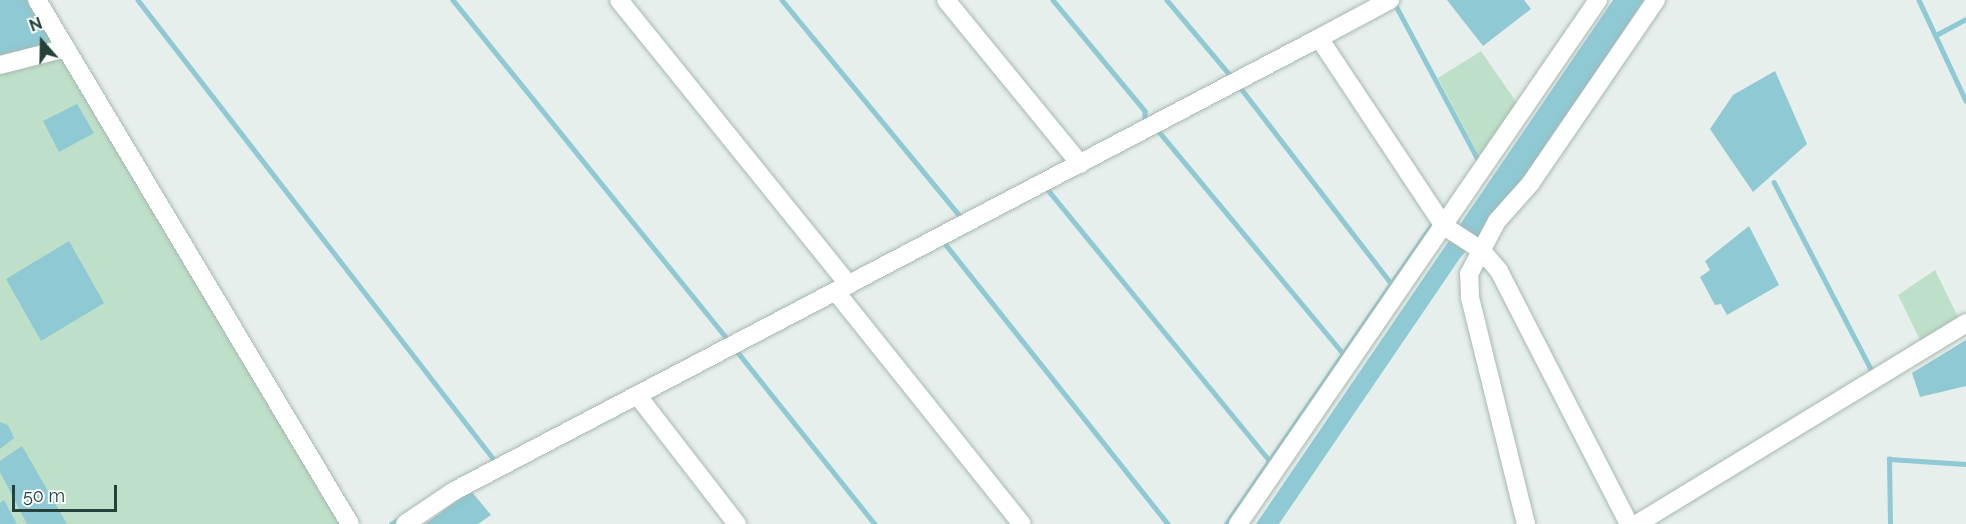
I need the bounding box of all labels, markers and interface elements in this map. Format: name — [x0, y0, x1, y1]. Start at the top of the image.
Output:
north arrow — [12, 12, 72, 72]
text: N — [27, 14, 45, 36]
scale bar — [15, 473, 120, 511]
text: 50 m — [23, 485, 65, 506]

